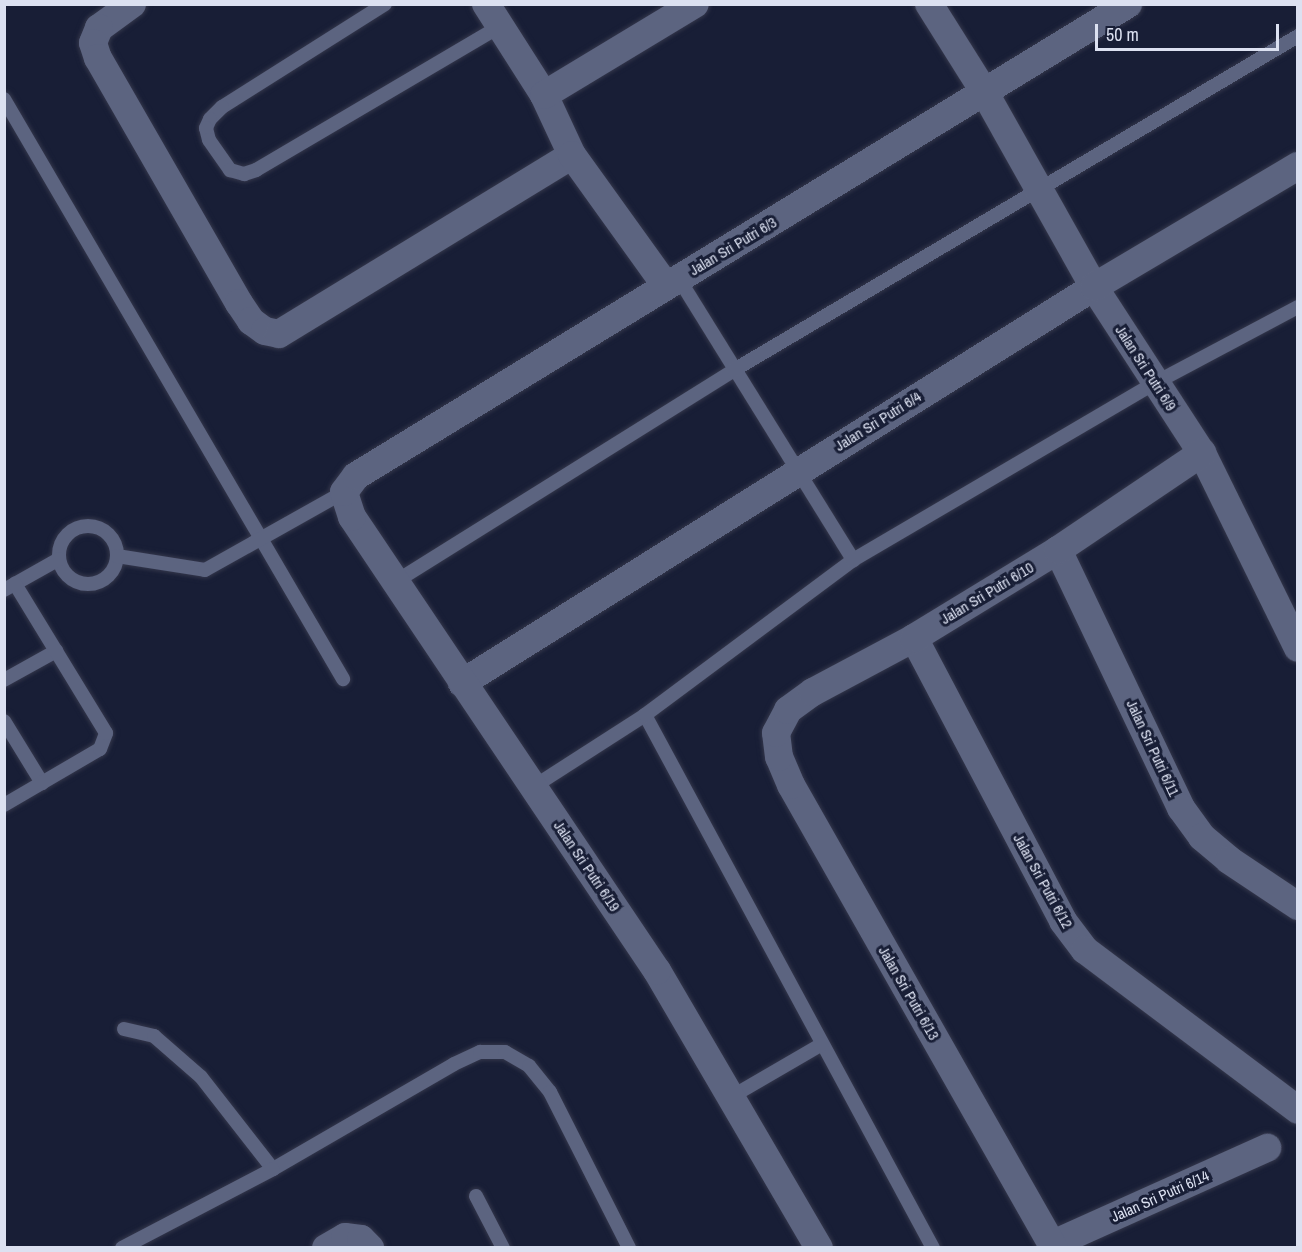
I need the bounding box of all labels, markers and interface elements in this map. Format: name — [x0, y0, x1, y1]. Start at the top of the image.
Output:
scale bar — [1098, 12, 1282, 50]
text: 50 m — [1106, 22, 1139, 47]
street label: Jalan Sri Putri 6/3 — [686, 213, 780, 279]
street label: Jalan Sri Putri 6/9 — [1112, 322, 1180, 414]
street label: Jalan Sri Putri 6/4 — [831, 387, 925, 455]
street label: Jalan Sri Putri 6/10 — [937, 558, 1037, 628]
street label: Jalan Sri Putri 6/11 — [1123, 697, 1183, 799]
street label: Jalan Sri Putri 6/19 — [550, 817, 624, 915]
street label: Jalan Sri Putri 6/12 — [1010, 831, 1076, 931]
street label: Jalan Sri Putri 6/13 — [875, 943, 943, 1043]
street label: Jalan Sri Putri 6/14 — [1108, 1166, 1212, 1226]

